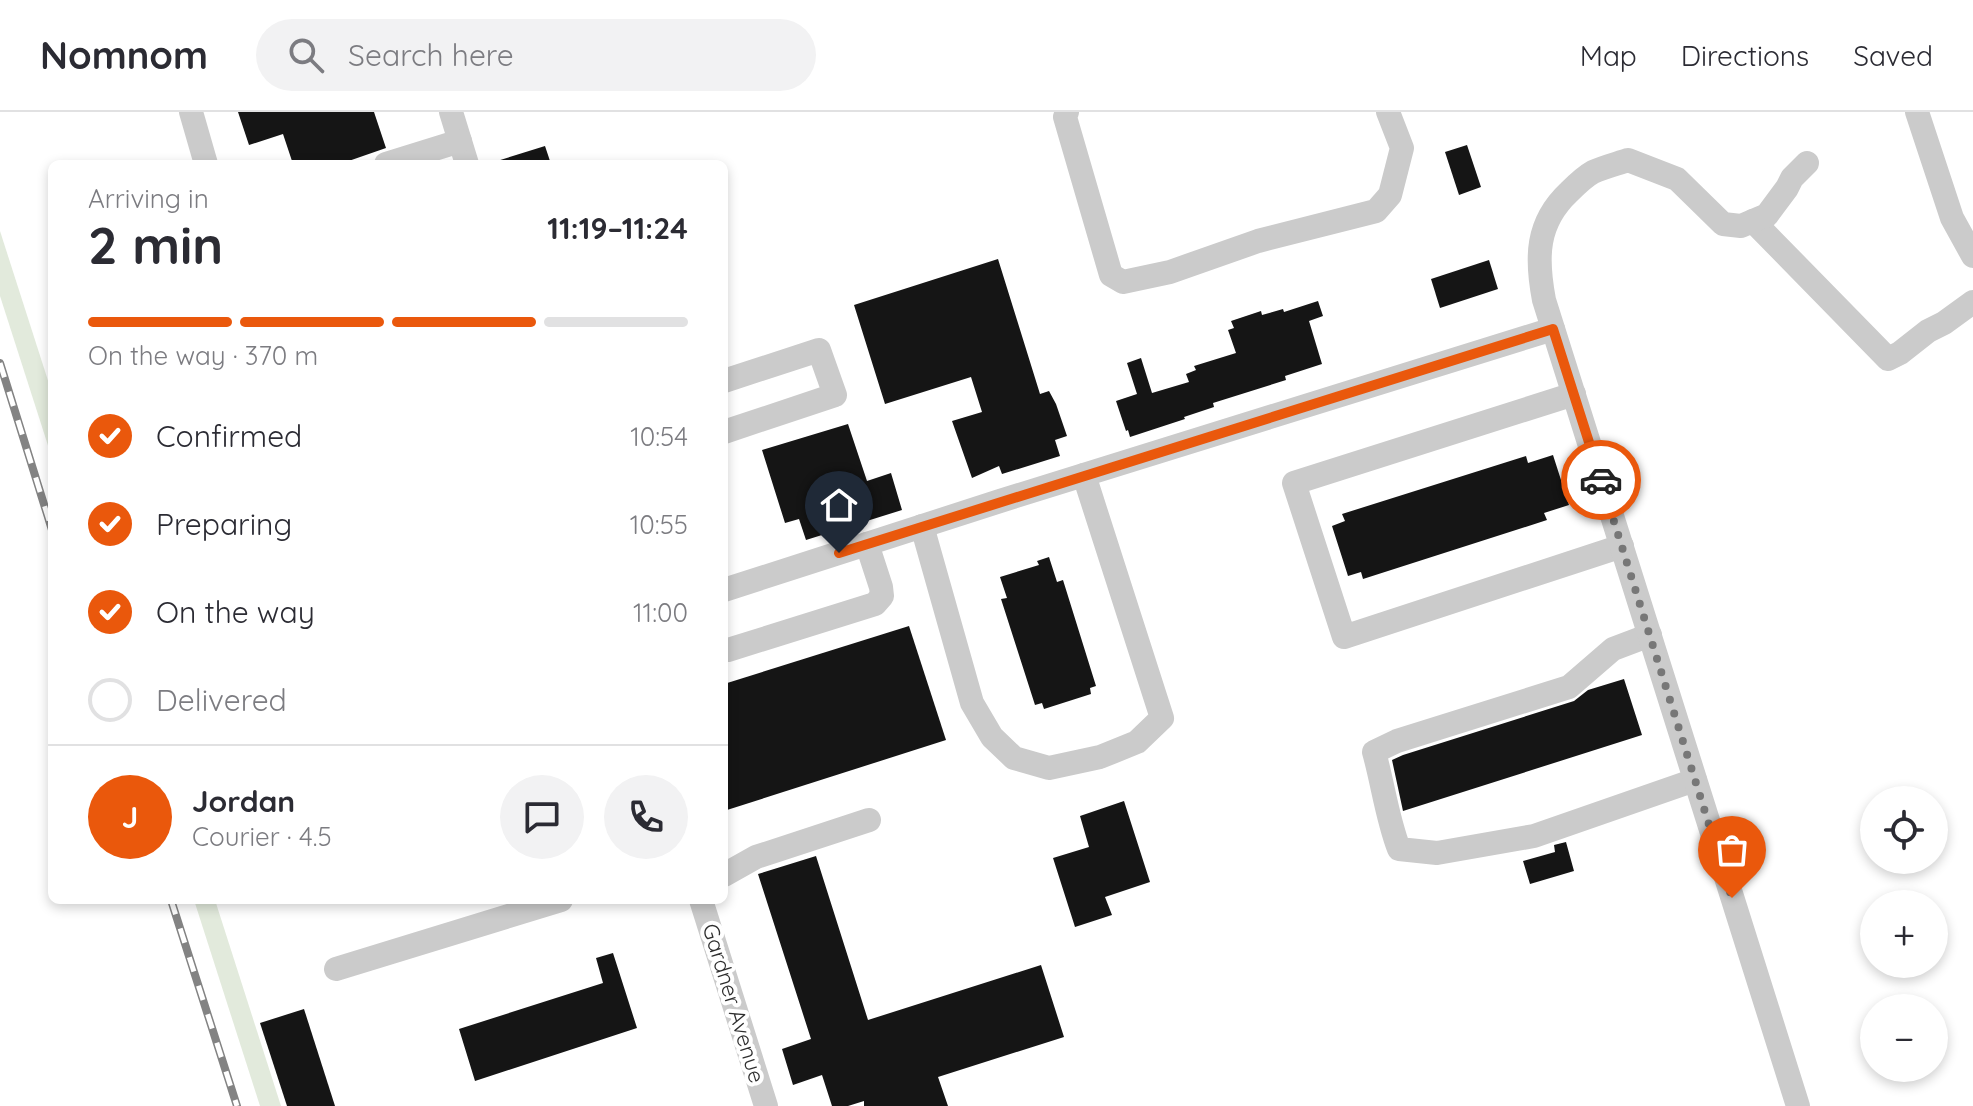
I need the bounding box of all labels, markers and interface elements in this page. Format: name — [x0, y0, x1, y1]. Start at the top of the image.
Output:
search box — [256, 19, 816, 91]
text: Nomnom — [40, 31, 208, 79]
icon: search — [284, 33, 328, 77]
text: Search here — [348, 36, 514, 74]
text: Map — [1580, 38, 1637, 73]
text: Directions — [1681, 38, 1809, 73]
text: Saved — [1853, 38, 1933, 73]
text: Arriving in — [88, 182, 209, 215]
text: 11:19–11:24 — [547, 209, 688, 247]
text: 2 min — [88, 212, 223, 277]
text: On the way · 370 m — [88, 339, 318, 372]
icon: check — [88, 414, 132, 458]
text: Confirmed — [156, 417, 302, 455]
text: 10:54 — [630, 420, 688, 453]
courier — [1561, 440, 1641, 520]
icon: car — [1579, 458, 1623, 502]
pin — [805, 471, 873, 553]
icon: home — [817, 483, 861, 527]
icon: check — [88, 502, 132, 546]
text: Preparing — [156, 505, 292, 543]
text: 10:55 — [630, 508, 688, 541]
icon: check — [88, 590, 132, 634]
text: On the way — [156, 593, 315, 631]
text: 11:00 — [633, 596, 688, 629]
text: Delivered — [156, 681, 287, 719]
button: chat — [500, 775, 584, 859]
button: phone — [604, 775, 688, 859]
text: Jordan — [192, 782, 295, 820]
map controls — [1860, 786, 1948, 1082]
button: locate — [1860, 786, 1948, 874]
text: J — [122, 798, 138, 836]
pin — [1698, 816, 1766, 898]
text: Courier · 4.5 — [192, 820, 332, 853]
icon: bag — [1710, 828, 1754, 872]
button: + — [1860, 890, 1948, 978]
street label: Gardner Avenue — [696, 920, 772, 1086]
button: − — [1860, 994, 1948, 1082]

